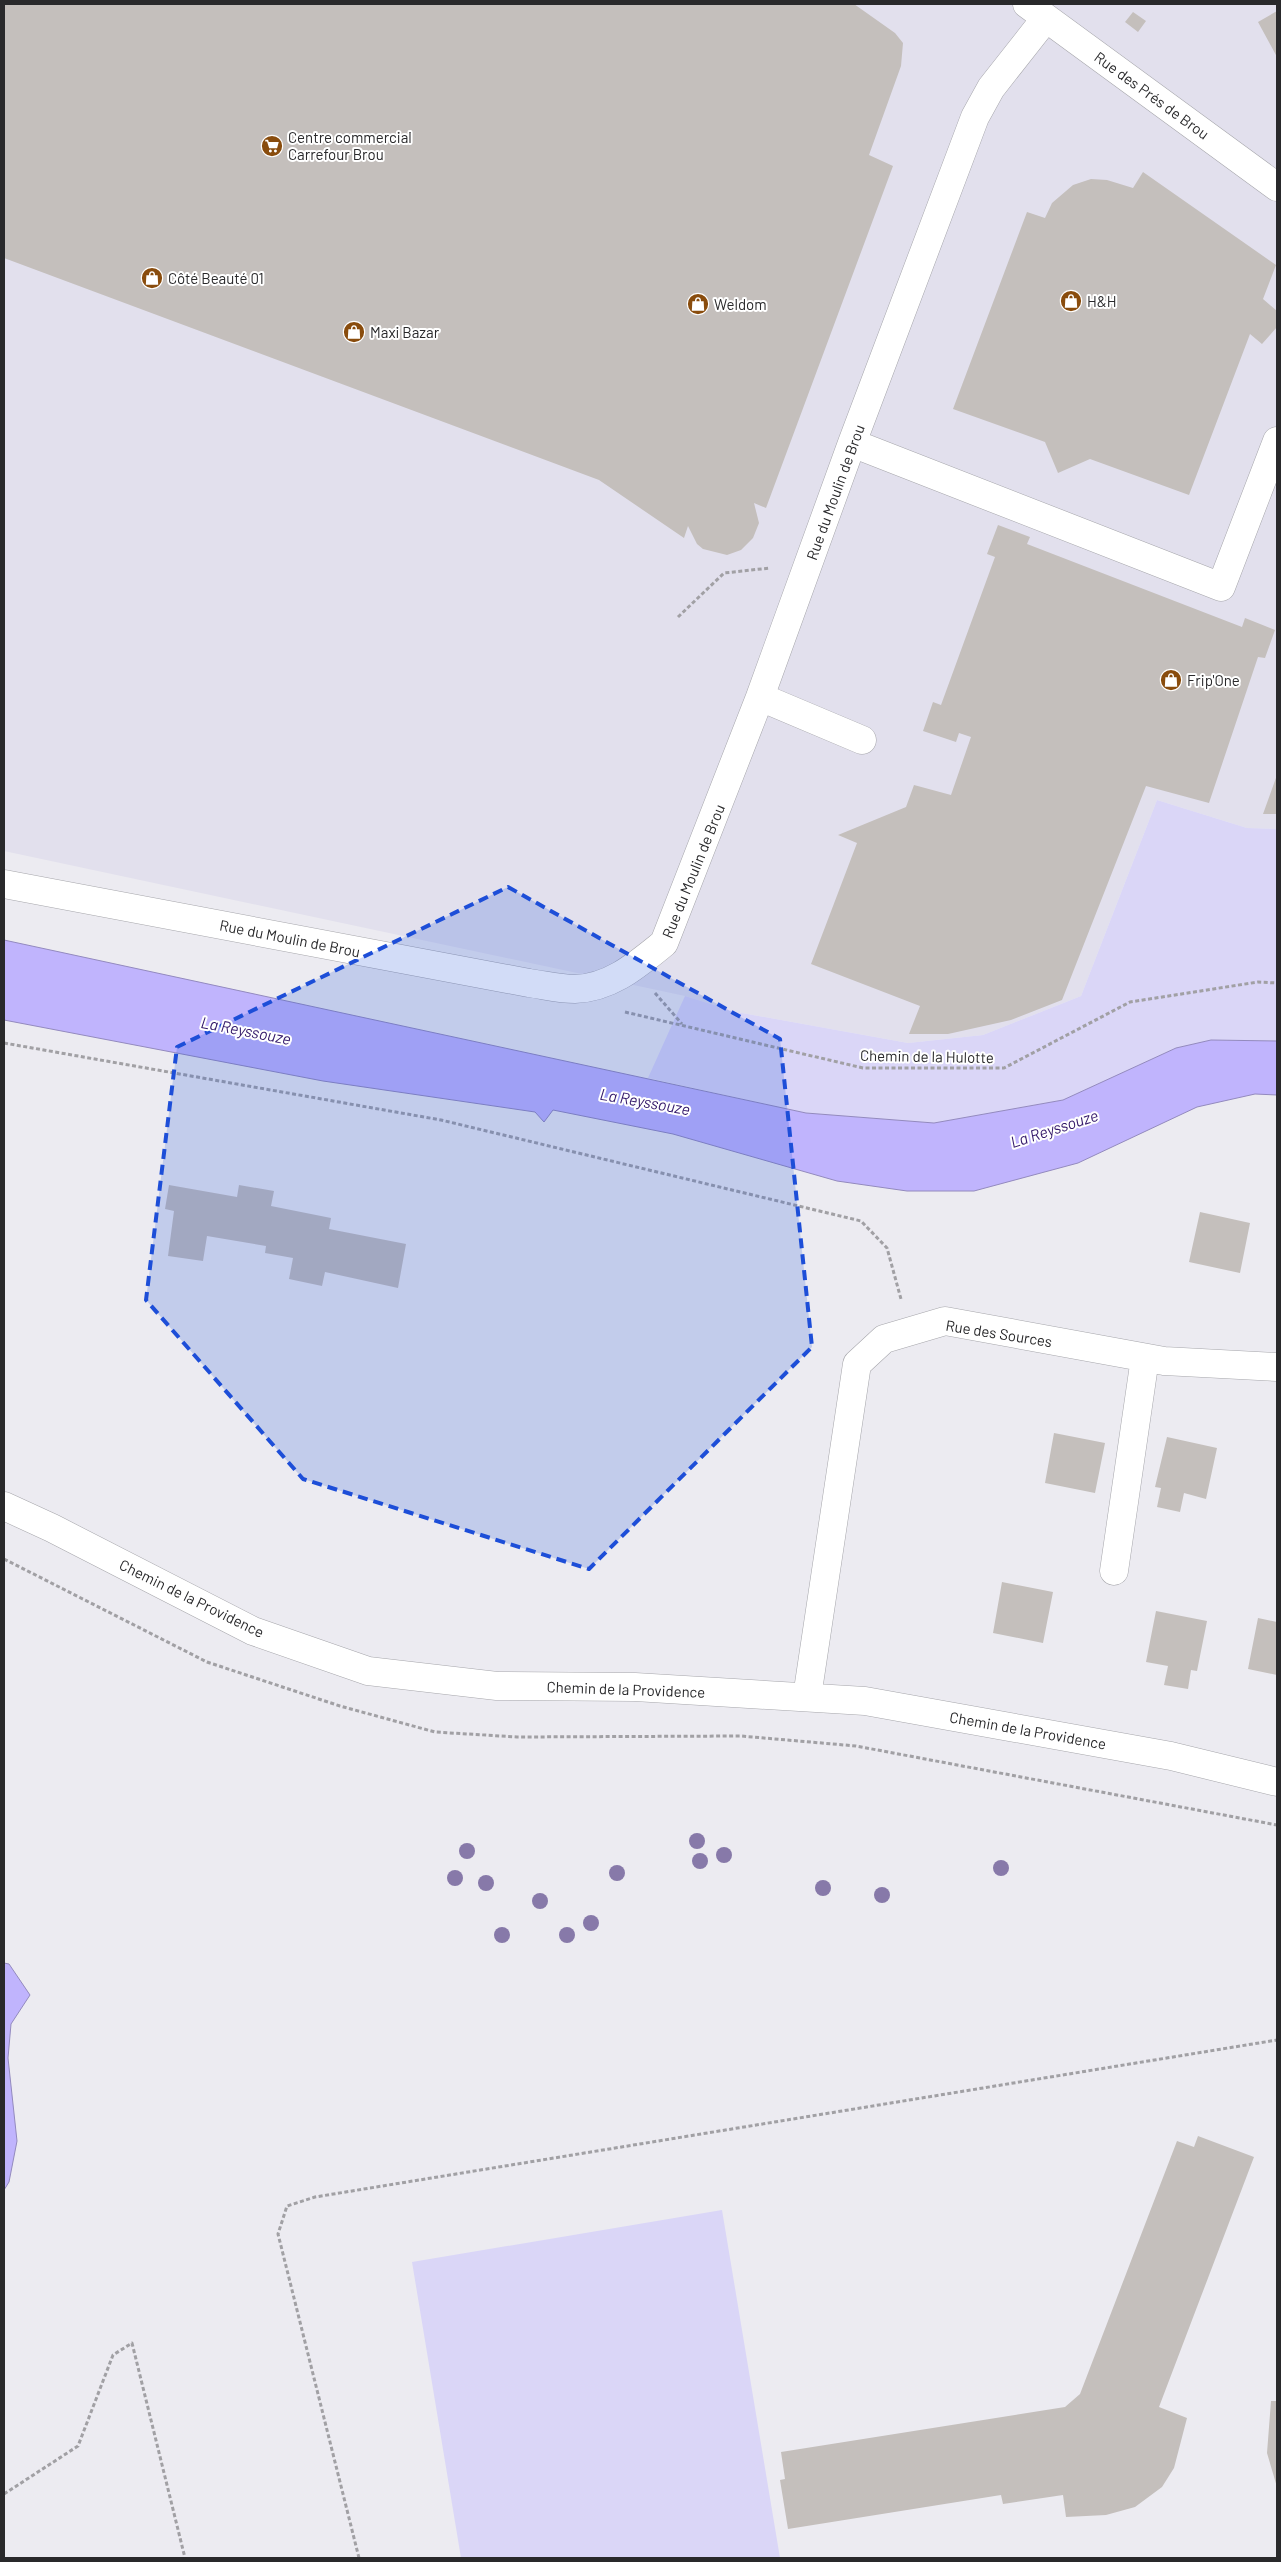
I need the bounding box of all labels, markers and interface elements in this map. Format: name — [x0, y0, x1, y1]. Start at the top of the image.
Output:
street label: Rue des Prés de Brou — [1091, 47, 1213, 143]
place label: Centre commercial Carrefour Brou — [288, 128, 412, 163]
supermarket icon: Centre commercial Carrefour Brou — [260, 134, 284, 158]
shop icon: Côté Beauté 01 — [140, 266, 164, 290]
place label: Côté Beauté 01 — [168, 269, 264, 287]
shop icon: H&H — [1059, 289, 1083, 313]
shop icon: Weldom — [686, 292, 710, 316]
place label: H&H — [1087, 292, 1117, 310]
place label: Weldom — [714, 295, 767, 313]
shop icon: Maxi Bazar — [342, 320, 366, 344]
place label: Maxi Bazar — [370, 323, 440, 341]
street label: Rue du Moulin de Brou — [802, 422, 868, 562]
shop icon: Frip'One — [1159, 668, 1183, 692]
place label: Frip'One — [1187, 671, 1240, 689]
street label: Rue du Moulin de Brou — [658, 801, 728, 941]
street label: Rue du Moulin de Brou — [218, 916, 362, 960]
water label: La Reyssouze — [199, 1012, 293, 1048]
street label: Chemin de la Hulotte — [860, 1046, 994, 1066]
water label: La Reyssouze — [598, 1084, 692, 1118]
water label: La Reyssouze — [1008, 1105, 1100, 1151]
street label: Rue des Sources — [944, 1316, 1054, 1350]
street label: Chemin de la Providence — [117, 1555, 267, 1641]
street label: Chemin de la Providence — [546, 1677, 706, 1701]
street label: Chemin de la Providence — [948, 1707, 1108, 1753]

